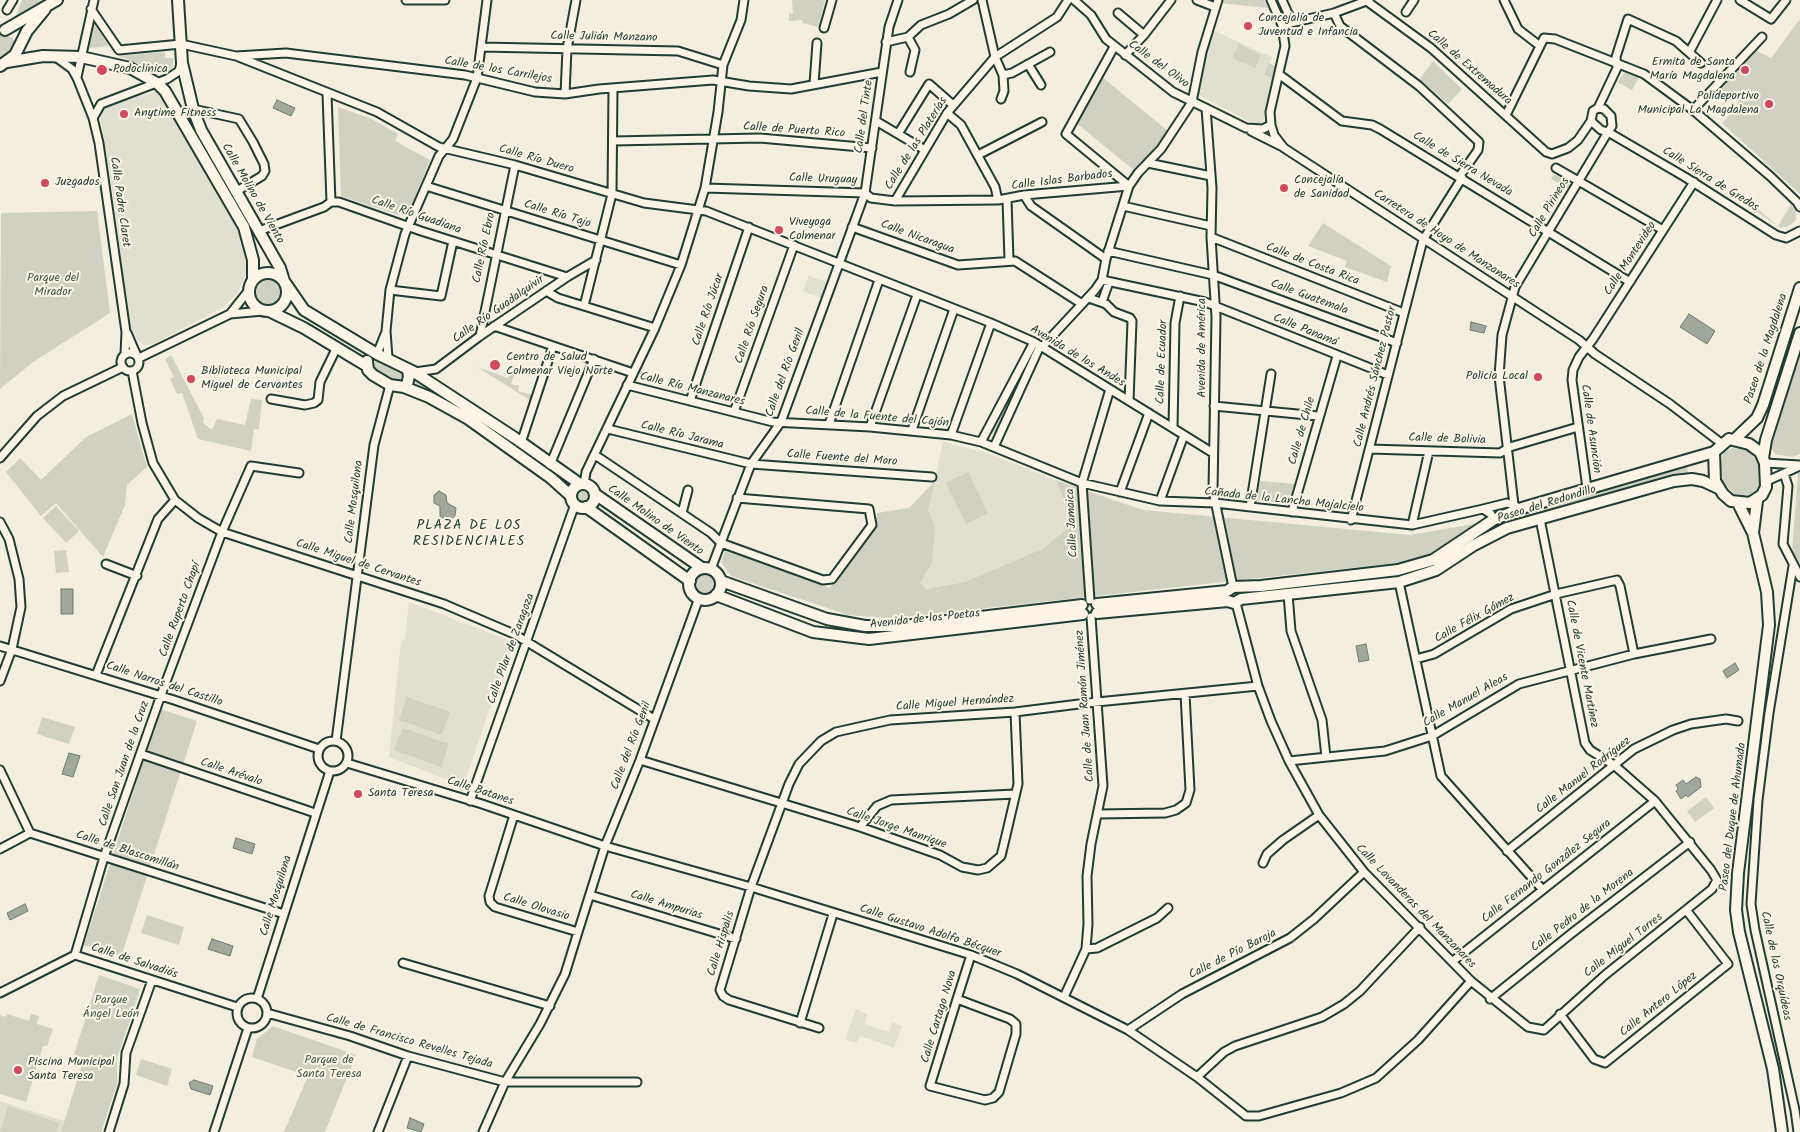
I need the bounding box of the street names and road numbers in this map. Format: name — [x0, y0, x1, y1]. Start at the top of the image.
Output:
street label: Calle de Extremadura — [1424, 27, 1514, 109]
street label: Calle Julián Manzano — [550, 30, 658, 46]
street label: Calle del Olivo — [1125, 38, 1191, 92]
street label: Calle de los Carrilejos — [443, 54, 553, 88]
street label: Calle del Tinte — [853, 79, 877, 155]
street label: Calle de las Platerías — [883, 95, 951, 193]
street label: Calle de Puerto Rico — [742, 120, 846, 142]
street label: Calle de Sierra Nevada — [1409, 129, 1515, 201]
street label: Calle Molino de Viento — [217, 141, 287, 247]
street label: Calle Río Duero — [497, 142, 575, 178]
street label: Calle Sierra de Gredos — [1659, 144, 1761, 216]
street label: Calle Padre Claret — [106, 156, 132, 248]
street label: Calle Islas Barbados — [1011, 168, 1113, 194]
street label: Calle Uruguay — [788, 172, 858, 188]
street label: Calle Pirineos — [1526, 175, 1574, 241]
street label: Carretera de Hoyo de Manzanares — [1370, 187, 1522, 293]
street label: Calle Río Guadiana — [369, 194, 463, 238]
street label: Calle Río Tajo — [522, 198, 592, 232]
street label: Calle Río Ebro — [470, 211, 500, 285]
street label: Calle Nicaragua — [878, 218, 956, 258]
street label: Calle Montevideo — [1602, 219, 1660, 299]
street label: Calle de Costa Rica — [1263, 241, 1361, 289]
street label: Calle Río Júcar — [690, 272, 728, 348]
street label: Calle Río Guadalquivir — [450, 273, 548, 347]
street label: Calle Guatemala — [1268, 277, 1350, 319]
street label: Calle Río Segura — [733, 284, 773, 366]
street label: Paseo de la Magdalena — [1742, 292, 1792, 406]
street label: Avenida de América — [1196, 298, 1210, 398]
street label: Calle Andrés Sánchez Pastor — [1352, 305, 1400, 449]
street label: Calle Panamá — [1271, 312, 1339, 350]
street label: Calle de Ecuador — [1154, 320, 1172, 404]
street label: Avenida de los Andes — [1027, 323, 1127, 391]
street label: Calle del Río Genil — [763, 327, 809, 419]
street label: Calle Río Manzanares — [638, 370, 746, 410]
street label: Calle de Asunción — [1577, 384, 1603, 474]
street label: Calle de Chile — [1286, 395, 1320, 467]
street label: Calle de la Fuente del Cajón — [805, 405, 949, 431]
street label: Calle Río Jarama — [639, 419, 725, 453]
street label: Calle de Bolivia — [1408, 431, 1486, 449]
street label: Calle Fuente del Moro — [786, 448, 898, 470]
street label: Calle Mosquilona — [343, 460, 367, 544]
street label: Calle Molino de Viento — [604, 483, 706, 559]
street label: Paseo del Redondillo — [1496, 483, 1598, 527]
street label: Cañada de la Lancha Majalcielo — [1204, 485, 1364, 517]
street label: Calle Jamaica — [1064, 488, 1082, 558]
street label: Calle Miguel de Cervantes — [294, 537, 422, 591]
street label: Calle Ruperto Chapí — [157, 561, 205, 659]
street label: Calle Félix Gómez — [1433, 591, 1517, 647]
street label: Calle Pilar de Zaragoza — [485, 592, 539, 706]
street label: Calle de Vicente Martínez — [1562, 599, 1600, 729]
street label: Avenida de los Poetas — [869, 607, 981, 633]
street label: Calle de Juan Ramón Jiménez — [1073, 629, 1099, 783]
street label: Calle Narros del Castillo — [104, 659, 224, 711]
street label: Calle Manuel Aleas — [1421, 671, 1511, 731]
street label: Calle Miguel Hernández — [895, 693, 1015, 715]
street label: Calle San Juan de la Cruz — [97, 699, 153, 829]
street label: Calle del Río Genil — [609, 700, 655, 792]
street label: Calle Manuel Rodríguez — [1534, 734, 1634, 818]
street label: Paseo del Duque de Ahumada — [1718, 742, 1750, 892]
street label: Calle Arévalo — [198, 756, 264, 790]
street label: Calle Batanes — [445, 774, 515, 810]
street label: Calle Jorge Manrique — [844, 805, 948, 853]
street label: Calle Fernando González Segura — [1479, 817, 1615, 927]
street label: Calle de Blascomillán — [74, 829, 180, 875]
street label: Calle Lavanderas del Manzanares — [1352, 842, 1478, 972]
street label: Calle Mosquilona — [258, 854, 296, 938]
street label: Calle Pedro de la Morena — [1529, 866, 1637, 956]
street label: Calle Ampurias — [628, 888, 704, 924]
street label: Calle Olovasio — [501, 891, 571, 925]
street label: Calle Gustavo Adolfo Bécquer — [857, 902, 1003, 962]
street label: Calle Hispalis — [705, 910, 739, 978]
street label: Calle de las Orquídeas — [1756, 910, 1794, 1022]
street label: Calle Miguel Torres — [1582, 911, 1666, 981]
street label: Calle de Pío Baroja — [1187, 927, 1279, 983]
street label: Calle de Salvadiós — [89, 941, 179, 983]
street label: Calle Cartago Nova — [919, 969, 961, 1065]
street label: Calle Antero López — [1617, 969, 1701, 1041]
street label: Calle de Francisco Revelles Tejada — [324, 1011, 494, 1073]

